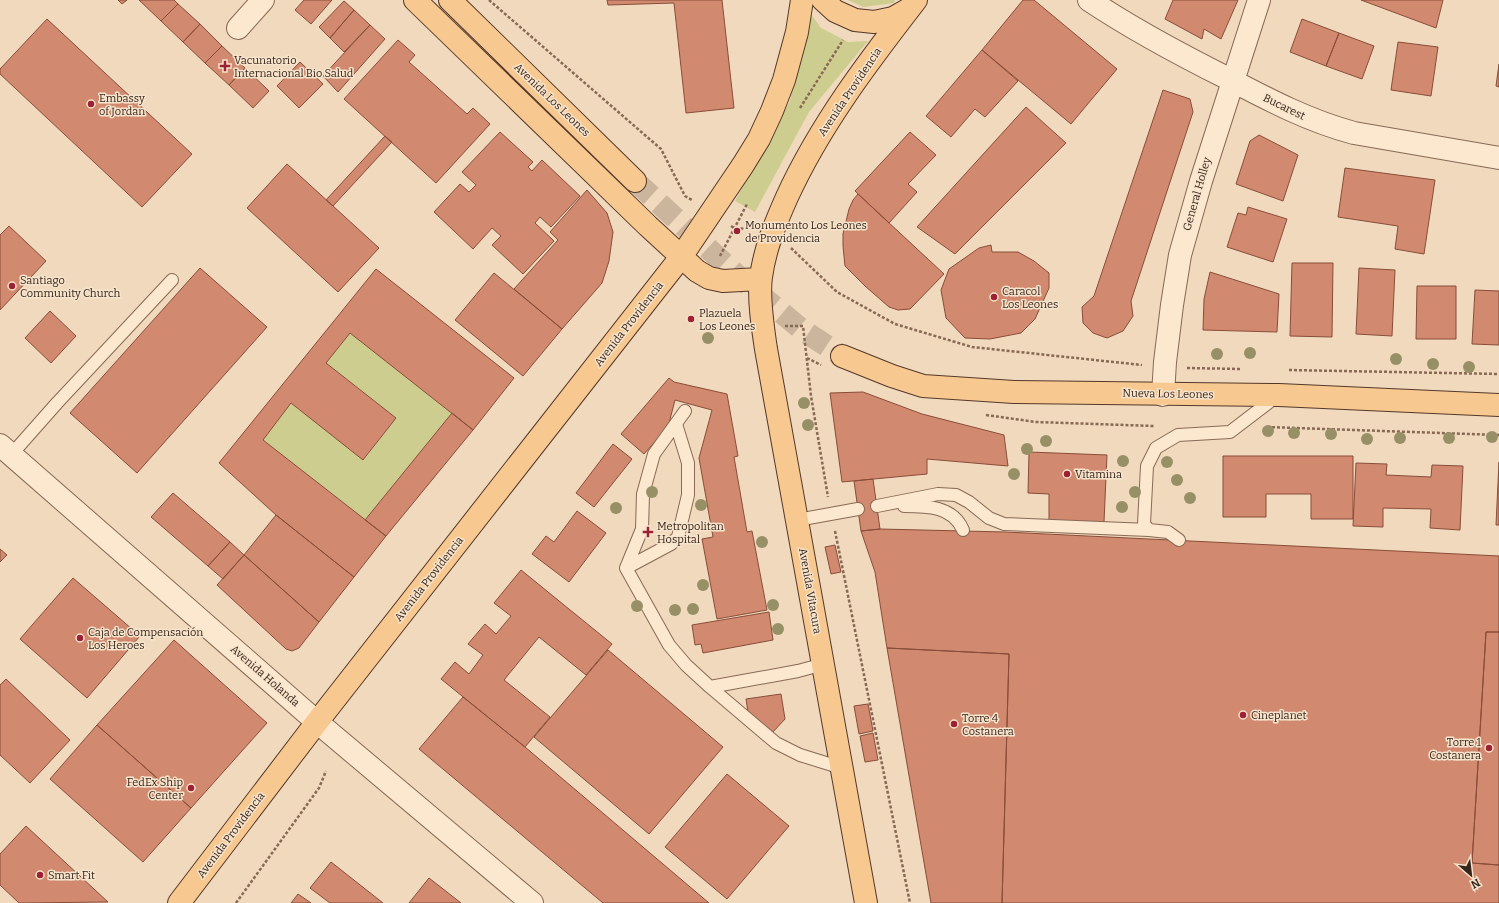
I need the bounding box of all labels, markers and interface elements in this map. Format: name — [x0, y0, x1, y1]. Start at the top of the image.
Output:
street label: Avenida Providencia — [816, 45, 884, 139]
place label: Vacunatorio Internacional Bio Salud — [234, 54, 354, 80]
marker: Vacunatorio Internacional Bio Salud — [219, 60, 231, 72]
street label: Avenida Los Leones — [512, 61, 592, 139]
street label: Bucarest — [1261, 91, 1307, 123]
place label: Embassy of Jordan — [99, 92, 145, 118]
marker: Embassy of Jordan — [86, 99, 96, 109]
street label: General Holley — [1180, 156, 1214, 232]
place label: Monumento Los Leones de Providencia — [745, 219, 867, 245]
marker: Monumento Los Leones de Providencia — [732, 226, 742, 236]
place label: Santiago Community Church — [20, 274, 121, 300]
street label: Avenida Providencia — [592, 279, 666, 369]
marker: Santiago Community Church — [7, 281, 17, 291]
place label: Caracol Los Leones — [1002, 285, 1058, 311]
marker: Caracol Los Leones — [989, 292, 999, 302]
place label: Plazuela Los Leones — [699, 307, 755, 333]
marker: Plazuela Los Leones — [686, 314, 696, 324]
street label: Nueva Los Leones — [1122, 387, 1214, 401]
place label: Vitamina — [1075, 468, 1122, 481]
marker: Vitamina — [1062, 469, 1072, 479]
place label: Metropolitan Hospital — [657, 520, 724, 546]
marker: Metropolitan Hospital — [642, 526, 654, 538]
street label: Avenida Providencia — [392, 534, 466, 624]
street label: Avenida Vitacura — [796, 547, 824, 635]
place label: Caja de Compensación Los Heroes — [88, 626, 203, 652]
marker: Caja de Compensación Los Heroes — [75, 633, 85, 643]
street label: Avenida Holanda — [228, 643, 302, 709]
place label: Cineplanet — [1251, 709, 1307, 722]
marker: Cineplanet — [1238, 710, 1248, 720]
place label: Torre 4 Costanera — [962, 712, 1014, 738]
marker: Torre 4 Costanera — [949, 719, 959, 729]
place label: Torre 1 Costanera — [1429, 736, 1482, 762]
marker: Torre 1 Costanera — [1484, 743, 1494, 753]
place label: FedEx Ship Center — [127, 776, 183, 802]
marker: FedEx Ship Center — [186, 783, 196, 793]
street label: Avenida Providencia — [195, 790, 267, 880]
north arrow — [1451, 855, 1491, 895]
place label: Smart Fit — [48, 869, 95, 882]
marker: Smart Fit — [35, 870, 45, 880]
text: N — [1468, 876, 1482, 891]

